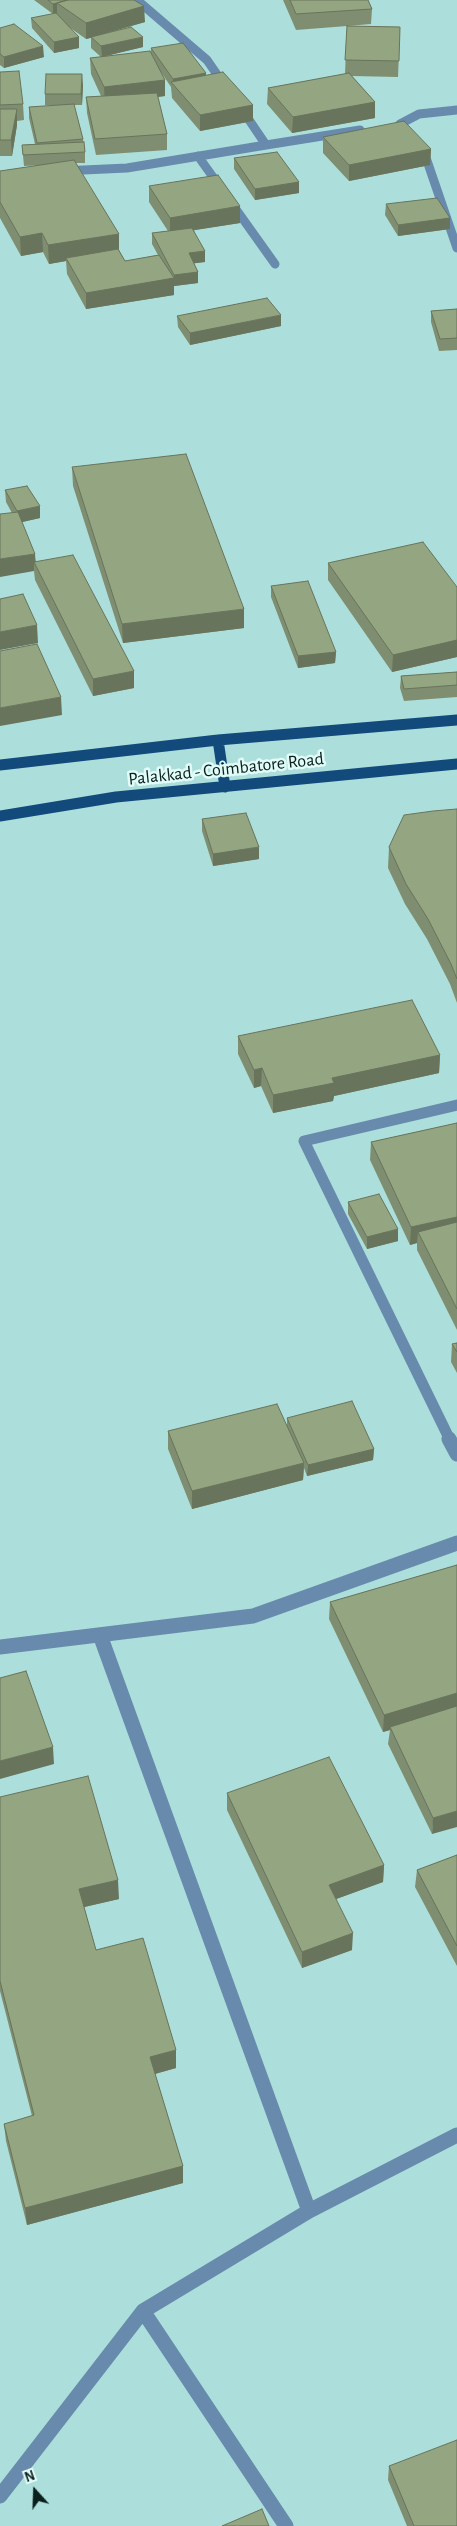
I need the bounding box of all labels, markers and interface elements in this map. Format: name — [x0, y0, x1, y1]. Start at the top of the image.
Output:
street label: Palakkad - Coimbatore Road — [127, 748, 325, 790]
north arrow — [10, 2466, 60, 2516]
text: N — [23, 2469, 37, 2485]

